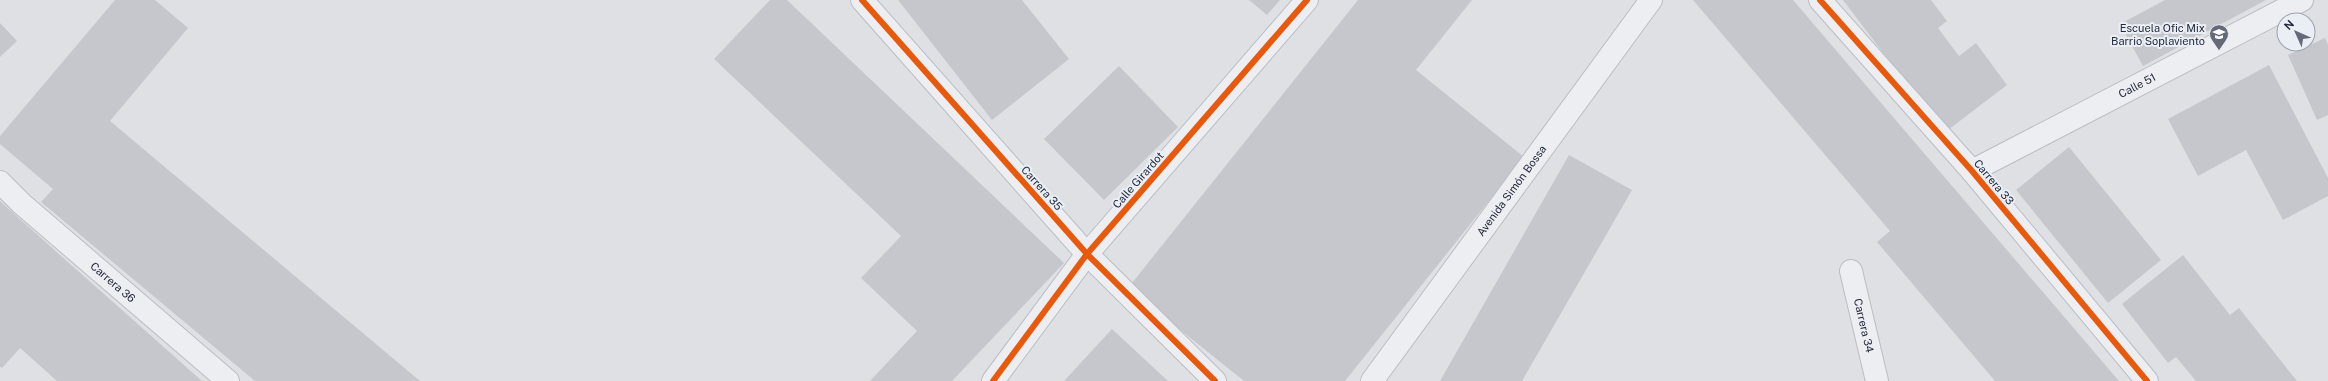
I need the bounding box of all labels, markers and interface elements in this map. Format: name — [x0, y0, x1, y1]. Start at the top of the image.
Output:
north arrow — [2276, 12, 2316, 52]
text: N — [2282, 18, 2296, 32]
place label: Escuela Ofic Mix Barrio Soplaviento — [2111, 22, 2205, 47]
school or university icon: Escuela Ofic Mix Barrio Soplaviento — [2208, 23, 2230, 51]
street label: Calle 51 — [2117, 71, 2158, 100]
street label: Avenida Simón Bossa — [1474, 143, 1549, 238]
street label: Calle Girardot — [1110, 149, 1166, 211]
street label: Carrera 33 — [1972, 157, 2016, 207]
street label: Carrera 35 — [1019, 163, 1065, 213]
street label: Carrera 36 — [88, 260, 138, 305]
street label: Carrera 34 — [1852, 297, 1876, 354]

